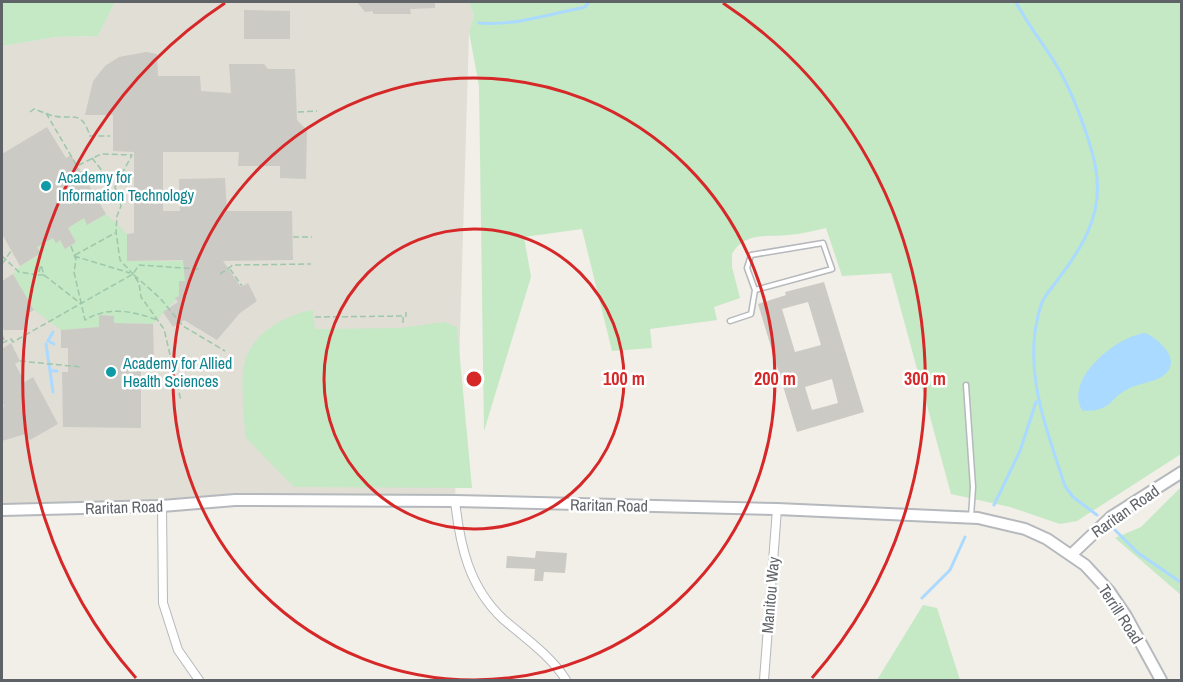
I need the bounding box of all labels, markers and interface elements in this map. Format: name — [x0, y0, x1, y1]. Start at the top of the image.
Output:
place label: Academy for Information Technology — [57, 166, 195, 206]
marker: Academy for Information Technology — [39, 179, 53, 193]
place label: Academy for Allied Health Sciences — [122, 352, 232, 392]
marker: Academy for Allied Health Sciences — [104, 365, 118, 379]
text: 100 m — [603, 366, 645, 391]
text: 200 m — [754, 366, 796, 391]
text: 300 m — [904, 366, 946, 391]
centre of rings — [464, 369, 484, 389]
street label: Raritan Road — [1087, 480, 1163, 542]
street label: Raritan Road — [570, 493, 648, 517]
street label: Raritan Road — [85, 495, 163, 519]
street label: Manitou Way — [756, 555, 784, 634]
street label: Terrill Road — [1094, 580, 1148, 648]

